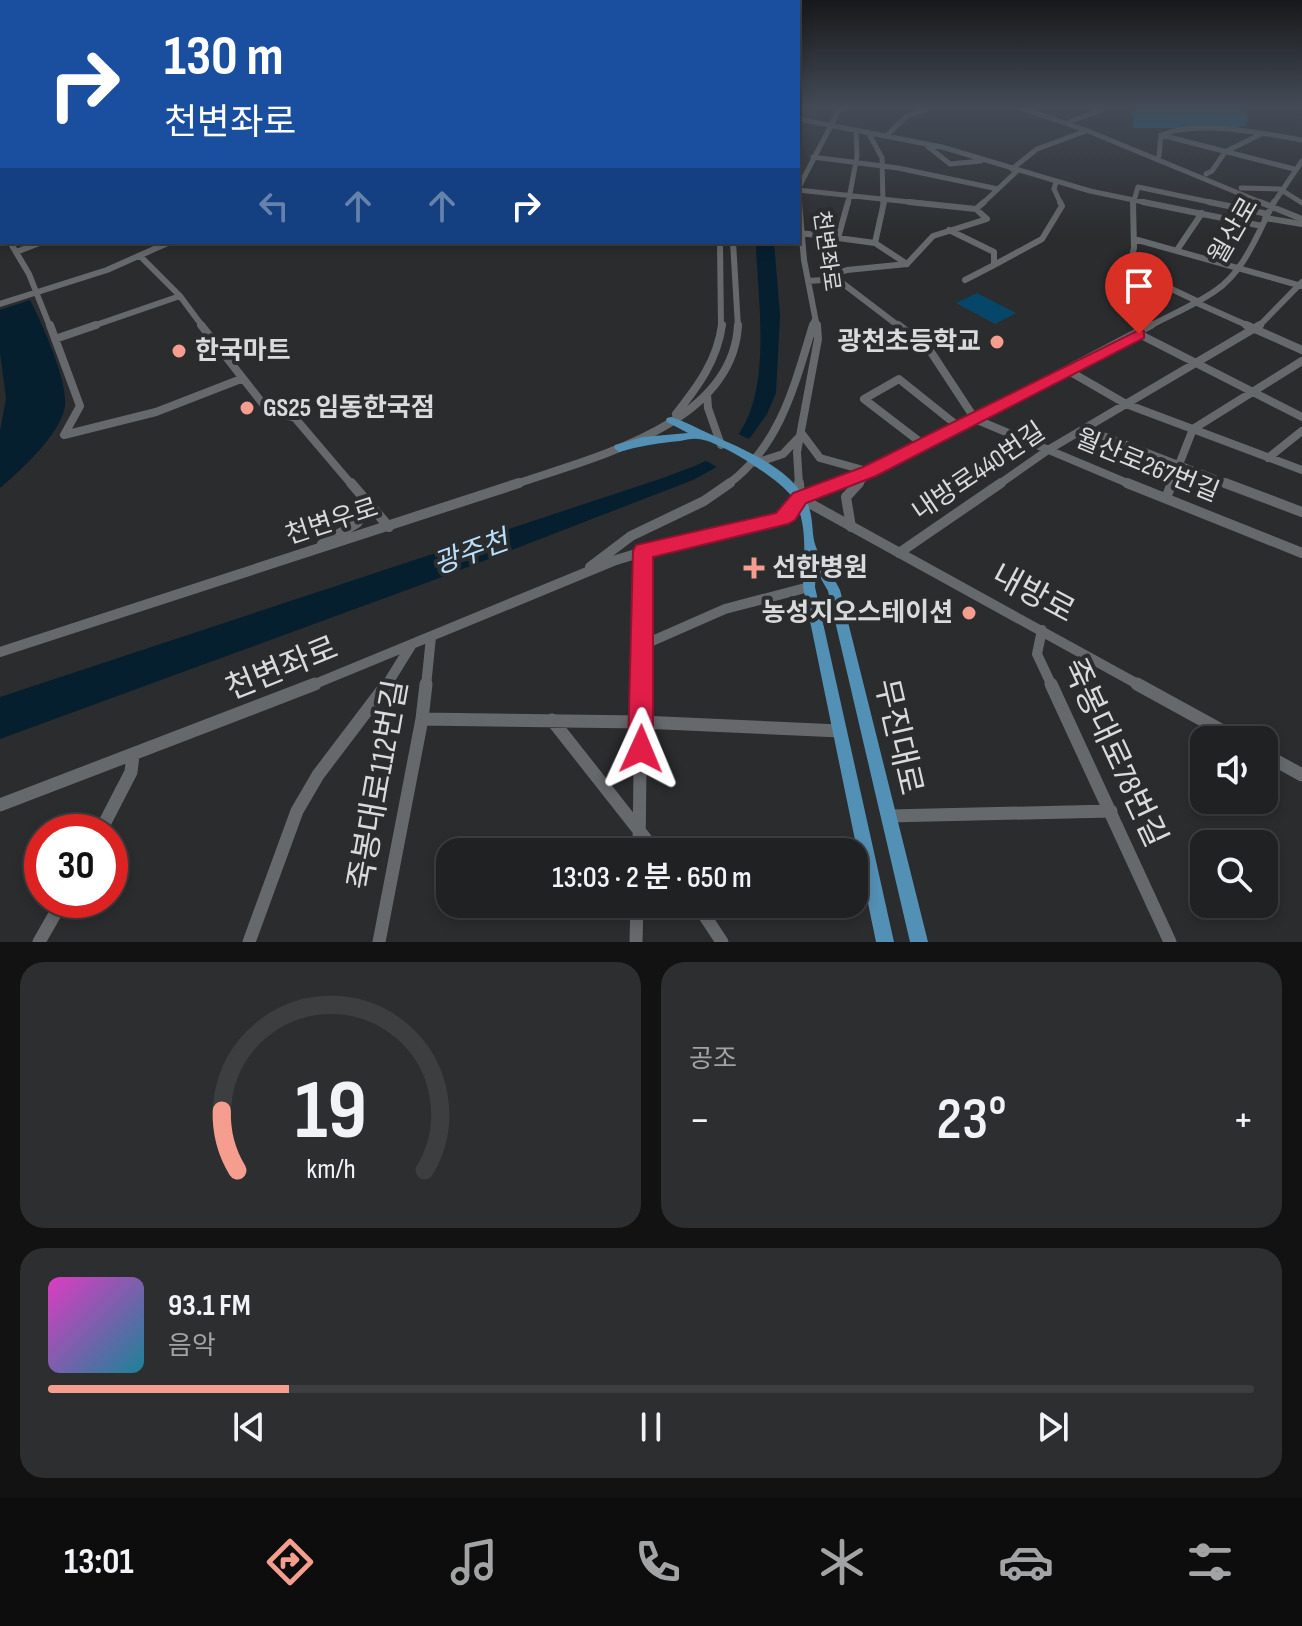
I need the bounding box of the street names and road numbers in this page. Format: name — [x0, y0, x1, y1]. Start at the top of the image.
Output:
street label: 월산로 — [1203, 192, 1265, 270]
street label: 천변좌로 — [807, 209, 845, 293]
street label: 내방로440번길 — [907, 416, 1051, 528]
street label: 월산로267번길 — [1071, 423, 1223, 509]
street label: 천변우로 — [282, 492, 382, 552]
street label: 내방로 — [985, 556, 1081, 632]
street label: 천변좌로 — [220, 629, 344, 709]
street label: 죽봉대로78번길 — [1053, 653, 1175, 853]
street label: 무진대로 — [866, 675, 930, 799]
street label: 죽봉대로112번길 — [341, 677, 417, 893]

